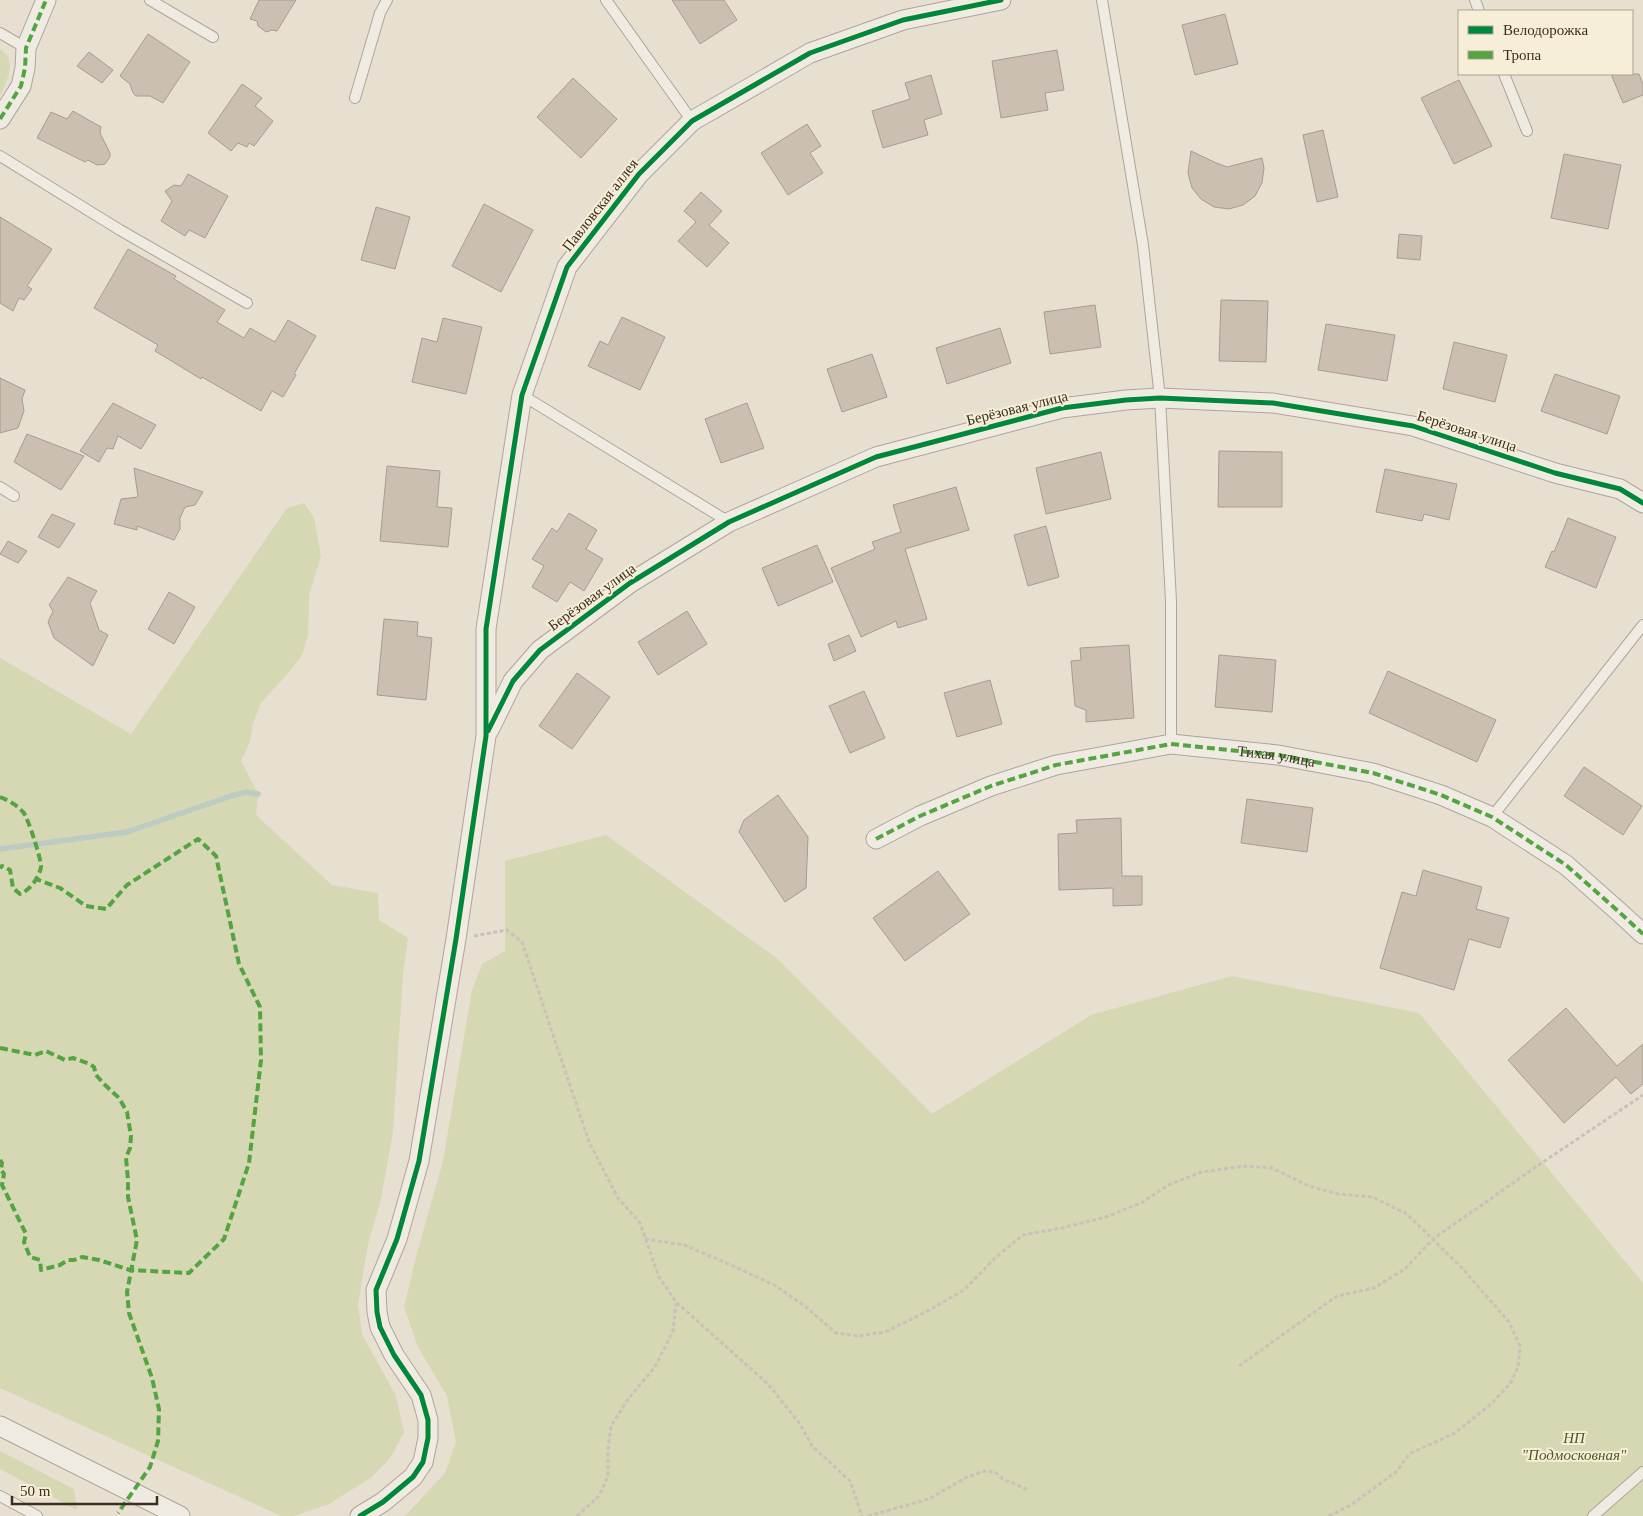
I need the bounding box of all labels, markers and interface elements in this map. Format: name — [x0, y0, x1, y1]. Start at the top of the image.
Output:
legend — [1458, 10, 1633, 75]
text: Велодорожка — [1503, 22, 1588, 38]
text: Тропа — [1503, 47, 1542, 63]
street label: Павловская аллея — [559, 156, 641, 254]
street label: Берёзовая улица — [965, 388, 1070, 428]
street label: Берёзовая улица — [1415, 407, 1519, 455]
street label: Берёзовая улица — [545, 560, 639, 634]
street label: Тихая улица — [1237, 743, 1317, 770]
park label: НП "Подмосковная" — [1522, 1430, 1627, 1463]
scale bar — [12, 1474, 158, 1506]
text: 50 m — [20, 1483, 51, 1499]

